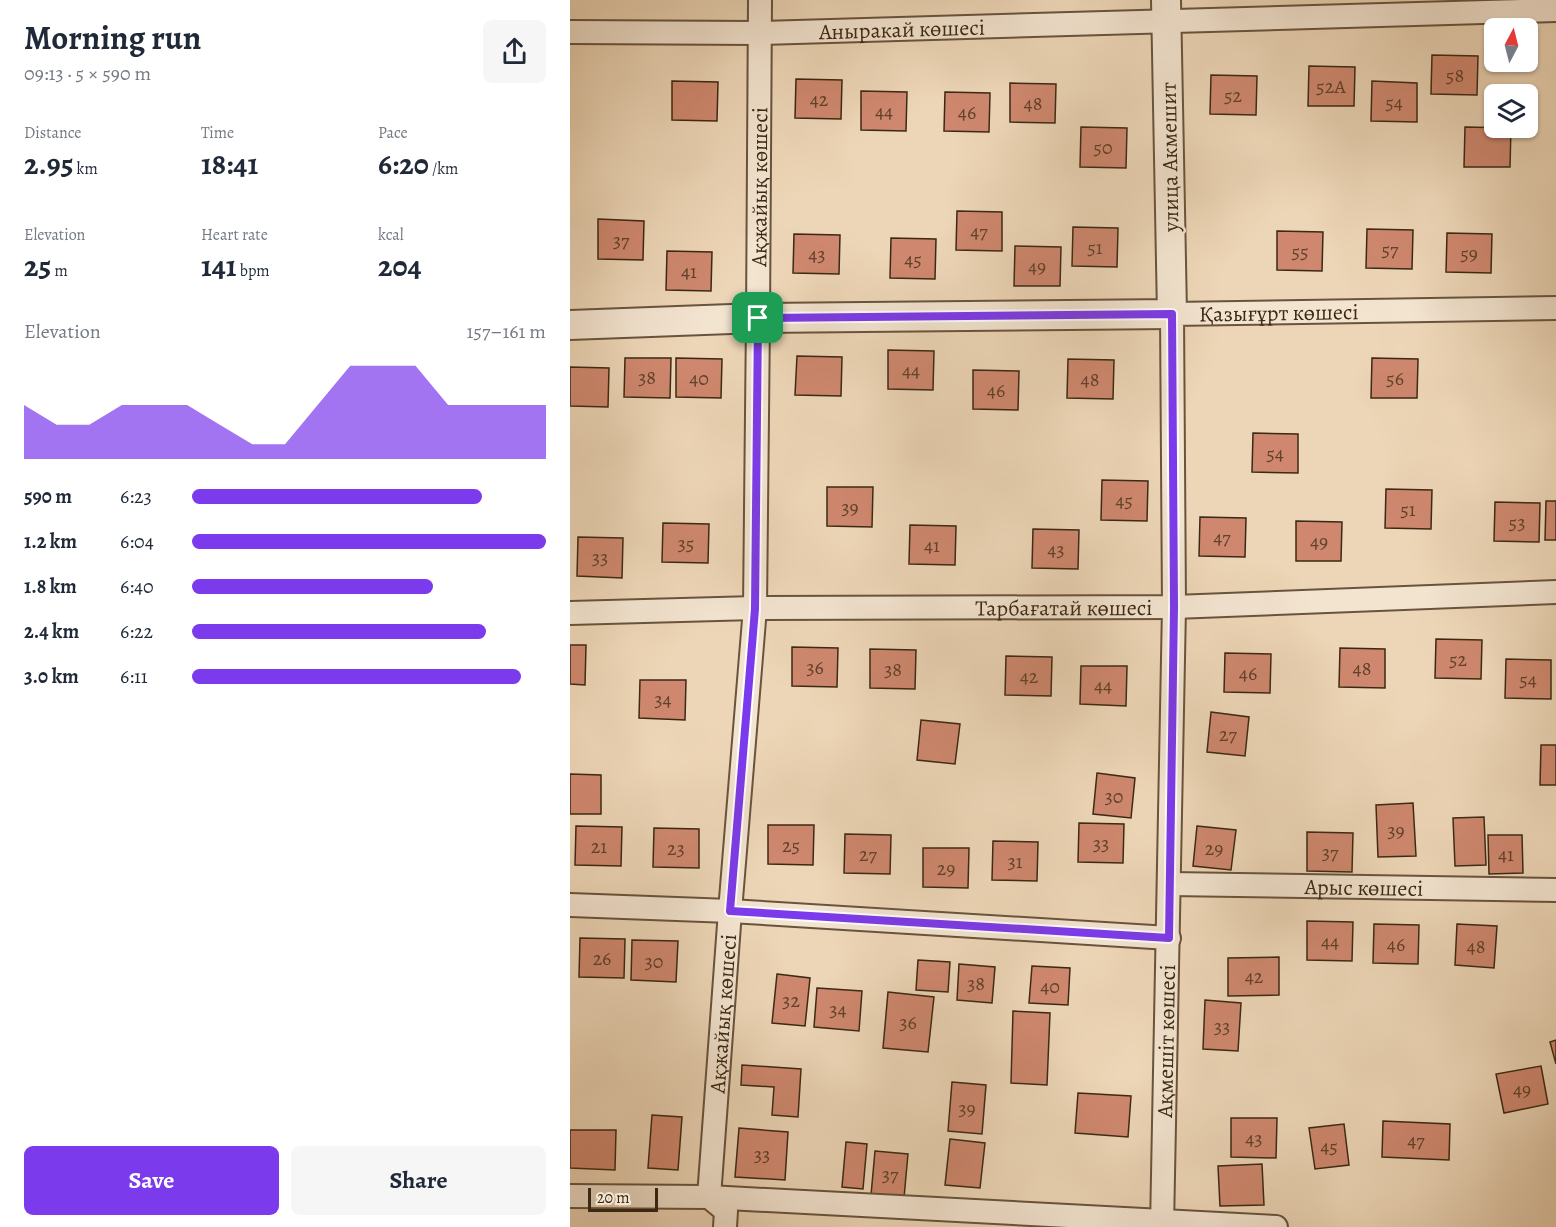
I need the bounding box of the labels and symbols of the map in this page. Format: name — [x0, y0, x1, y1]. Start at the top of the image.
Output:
street label: Аныракай көшесі — [818, 12, 985, 47]
north arrow — [1484, 18, 1538, 72]
house number: 58 — [1446, 62, 1464, 89]
house number: 52А — [1316, 73, 1346, 100]
street label: улица Акмешит — [1154, 82, 1186, 233]
house number: 52 — [1224, 82, 1243, 109]
house number: 42 — [810, 86, 829, 113]
house number: 54 — [1385, 89, 1403, 116]
house number: 48 — [1024, 90, 1042, 117]
house number: 44 — [875, 98, 893, 125]
house number: 46 — [958, 99, 976, 126]
street label: Ақжайық көшесі — [744, 107, 775, 268]
house number: 50 — [1093, 134, 1113, 161]
house number: 47 — [970, 218, 988, 245]
house number: 37 — [613, 227, 630, 254]
house number: 51 — [1087, 234, 1103, 261]
house number: 57 — [1382, 236, 1399, 263]
house number: 55 — [1291, 238, 1309, 265]
house number: 59 — [1460, 240, 1478, 267]
house number: 43 — [808, 241, 826, 268]
house number: 45 — [904, 246, 922, 273]
house number: 49 — [1028, 253, 1046, 280]
house number: 41 — [681, 258, 697, 285]
pin — [732, 292, 783, 343]
street label: Қазығұрт көшесі — [1199, 297, 1359, 330]
house number: 44 — [902, 357, 920, 384]
house number: 38 — [638, 364, 656, 391]
house number: 40 — [689, 365, 709, 392]
house number: 56 — [1386, 365, 1404, 392]
house number: 48 — [1081, 366, 1099, 393]
house number: 46 — [987, 377, 1005, 404]
house number: 54 — [1266, 440, 1284, 467]
house number: 45 — [1115, 487, 1133, 514]
house number: 39 — [841, 494, 859, 521]
house number: 51 — [1400, 496, 1416, 523]
house number: 53 — [1509, 509, 1525, 536]
house number: 47 — [1213, 524, 1231, 551]
house number: 49 — [1310, 528, 1328, 555]
house number: 35 — [678, 530, 694, 557]
house number: 41 — [924, 532, 940, 559]
house number: 43 — [1047, 536, 1065, 563]
house number: 33 — [592, 544, 608, 571]
street label: Тарбағатай көшесі — [975, 593, 1153, 623]
house number: 52 — [1449, 646, 1468, 673]
house number: 36 — [806, 654, 824, 681]
house number: 48 — [1353, 655, 1371, 682]
house number: 38 — [884, 656, 902, 683]
house number: 46 — [1239, 660, 1257, 687]
house number: 42 — [1020, 663, 1039, 690]
house number: 54 — [1519, 666, 1537, 693]
house number: 44 — [1094, 672, 1112, 699]
house number: 34 — [654, 686, 672, 713]
house number: 27 — [1219, 721, 1238, 748]
house number: 30 — [1105, 783, 1123, 810]
house number: 39 — [1387, 817, 1405, 844]
house number: 33 — [1093, 830, 1109, 857]
house number: 25 — [782, 832, 800, 859]
house number: 21 — [591, 833, 607, 860]
house number: 23 — [667, 835, 685, 862]
house number: 29 — [1205, 835, 1223, 862]
house number: 37 — [1322, 839, 1339, 866]
house number: 27 — [859, 841, 878, 868]
house number: 41 — [1498, 841, 1514, 868]
house number: 31 — [1007, 848, 1023, 875]
house number: 29 — [937, 855, 955, 882]
street label: Арыс көшесі — [1303, 872, 1423, 904]
house number: 44 — [1321, 928, 1339, 955]
house number: 46 — [1387, 931, 1405, 958]
street label: Ақжайық көшесі — [703, 933, 744, 1095]
house number: 48 — [1467, 933, 1485, 960]
house number: 26 — [593, 945, 611, 972]
house number: 30 — [645, 948, 663, 975]
house number: 42 — [1245, 963, 1264, 990]
street label: Ақмешіт көшесі — [1150, 964, 1183, 1119]
house number: 38 — [967, 970, 985, 997]
house number: 40 — [1040, 973, 1060, 1000]
house number: 32 — [782, 987, 800, 1014]
house number: 34 — [829, 996, 847, 1023]
house number: 36 — [899, 1009, 917, 1036]
house number: 33 — [1214, 1013, 1230, 1040]
house number: 49 — [1513, 1076, 1531, 1103]
house number: 39 — [958, 1095, 976, 1122]
house number: 43 — [1245, 1125, 1263, 1152]
house number: 47 — [1407, 1127, 1425, 1154]
house number: 45 — [1320, 1133, 1338, 1160]
house number: 33 — [754, 1141, 770, 1168]
house number: 37 — [882, 1161, 899, 1188]
scale bar — [588, 1185, 658, 1212]

